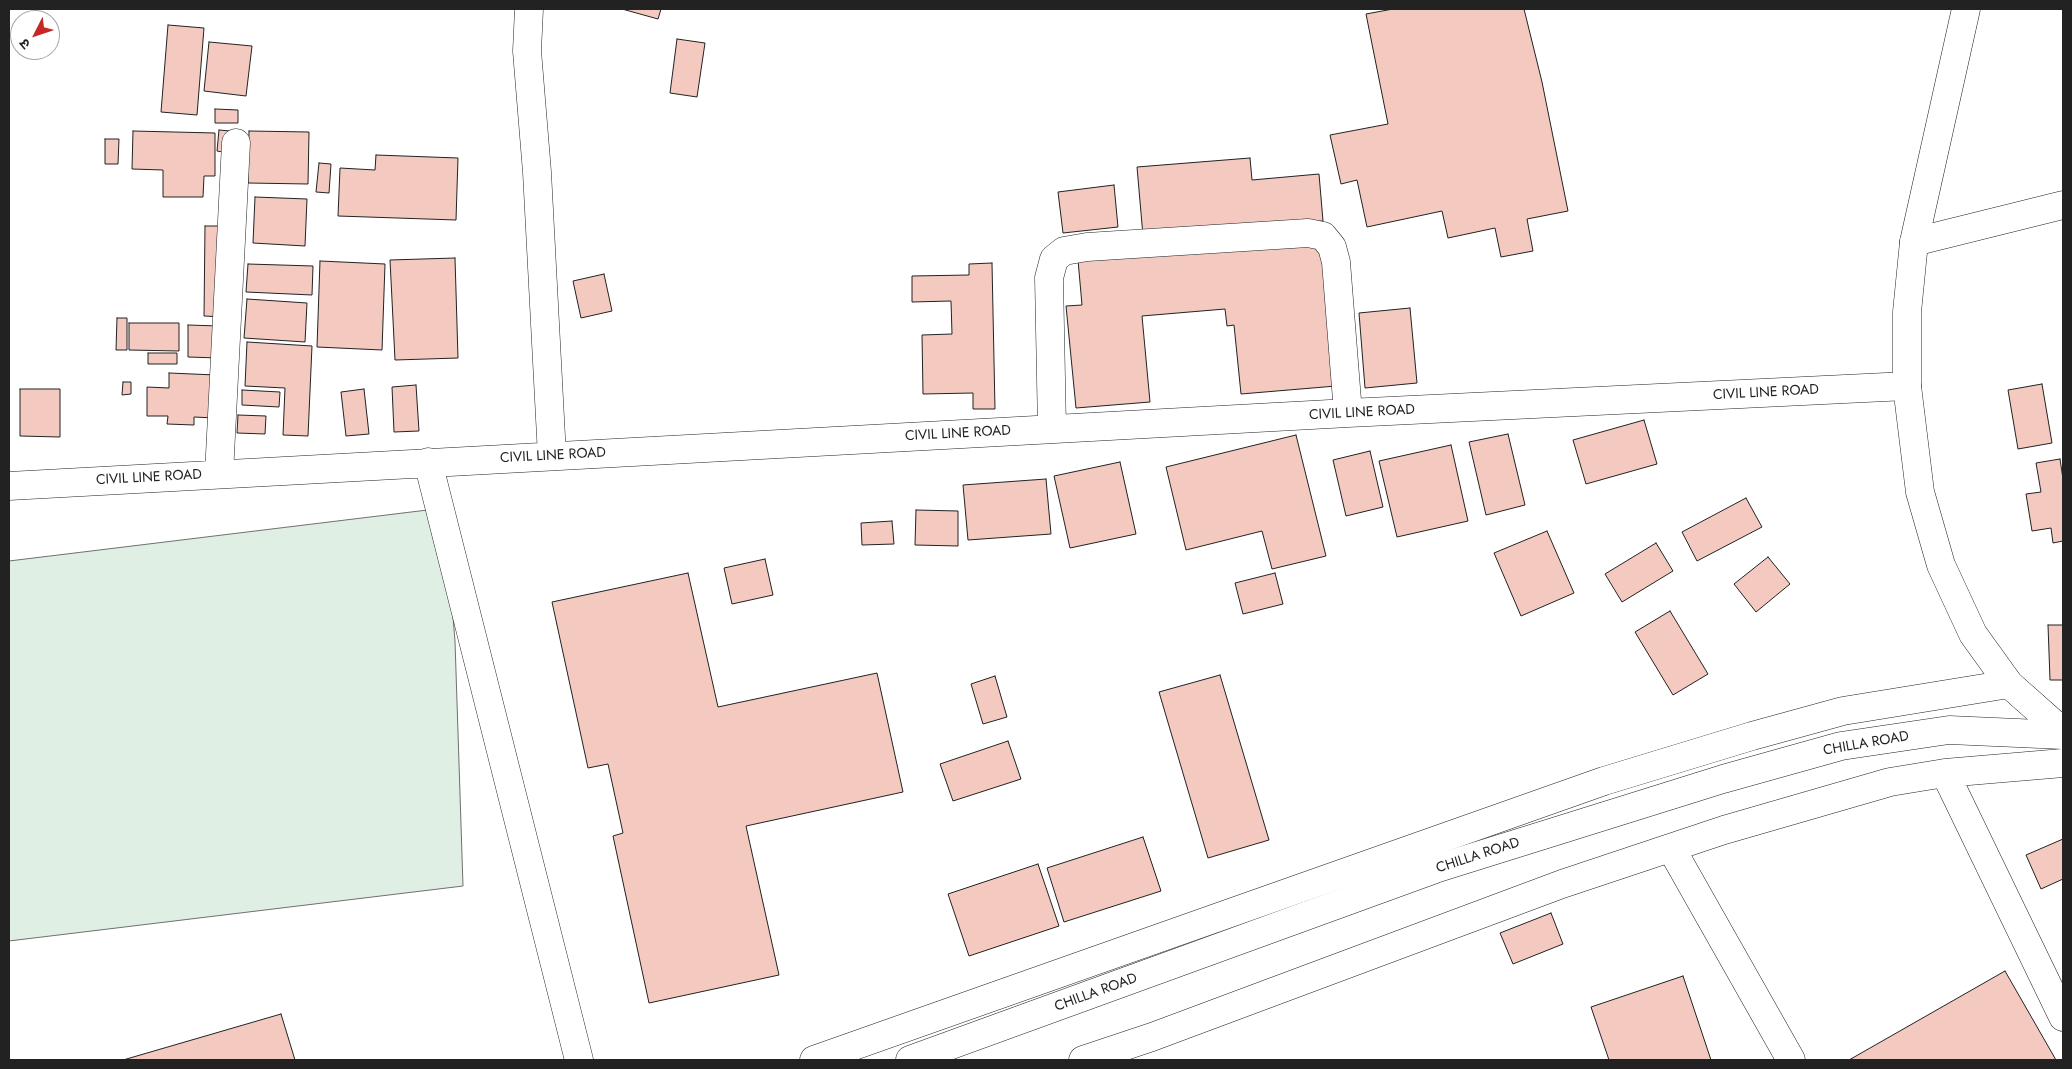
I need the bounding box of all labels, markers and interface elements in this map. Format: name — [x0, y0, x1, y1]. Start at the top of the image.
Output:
north arrow — [10, 10, 60, 60]
text: उ — [14, 35, 35, 54]
street label: CIVIL LINE ROAD — [1713, 382, 1819, 404]
street label: CIVIL LINE ROAD — [1309, 402, 1415, 424]
street label: CIVIL LINE ROAD — [905, 423, 1011, 445]
street label: CIVIL LINE ROAD — [500, 445, 606, 467]
street label: CIVIL LINE ROAD — [96, 467, 202, 489]
street label: CHILLA ROAD — [1822, 728, 1910, 760]
street label: CHILLA ROAD — [1434, 835, 1522, 877]
street label: CHILLA ROAD — [1052, 970, 1140, 1016]

